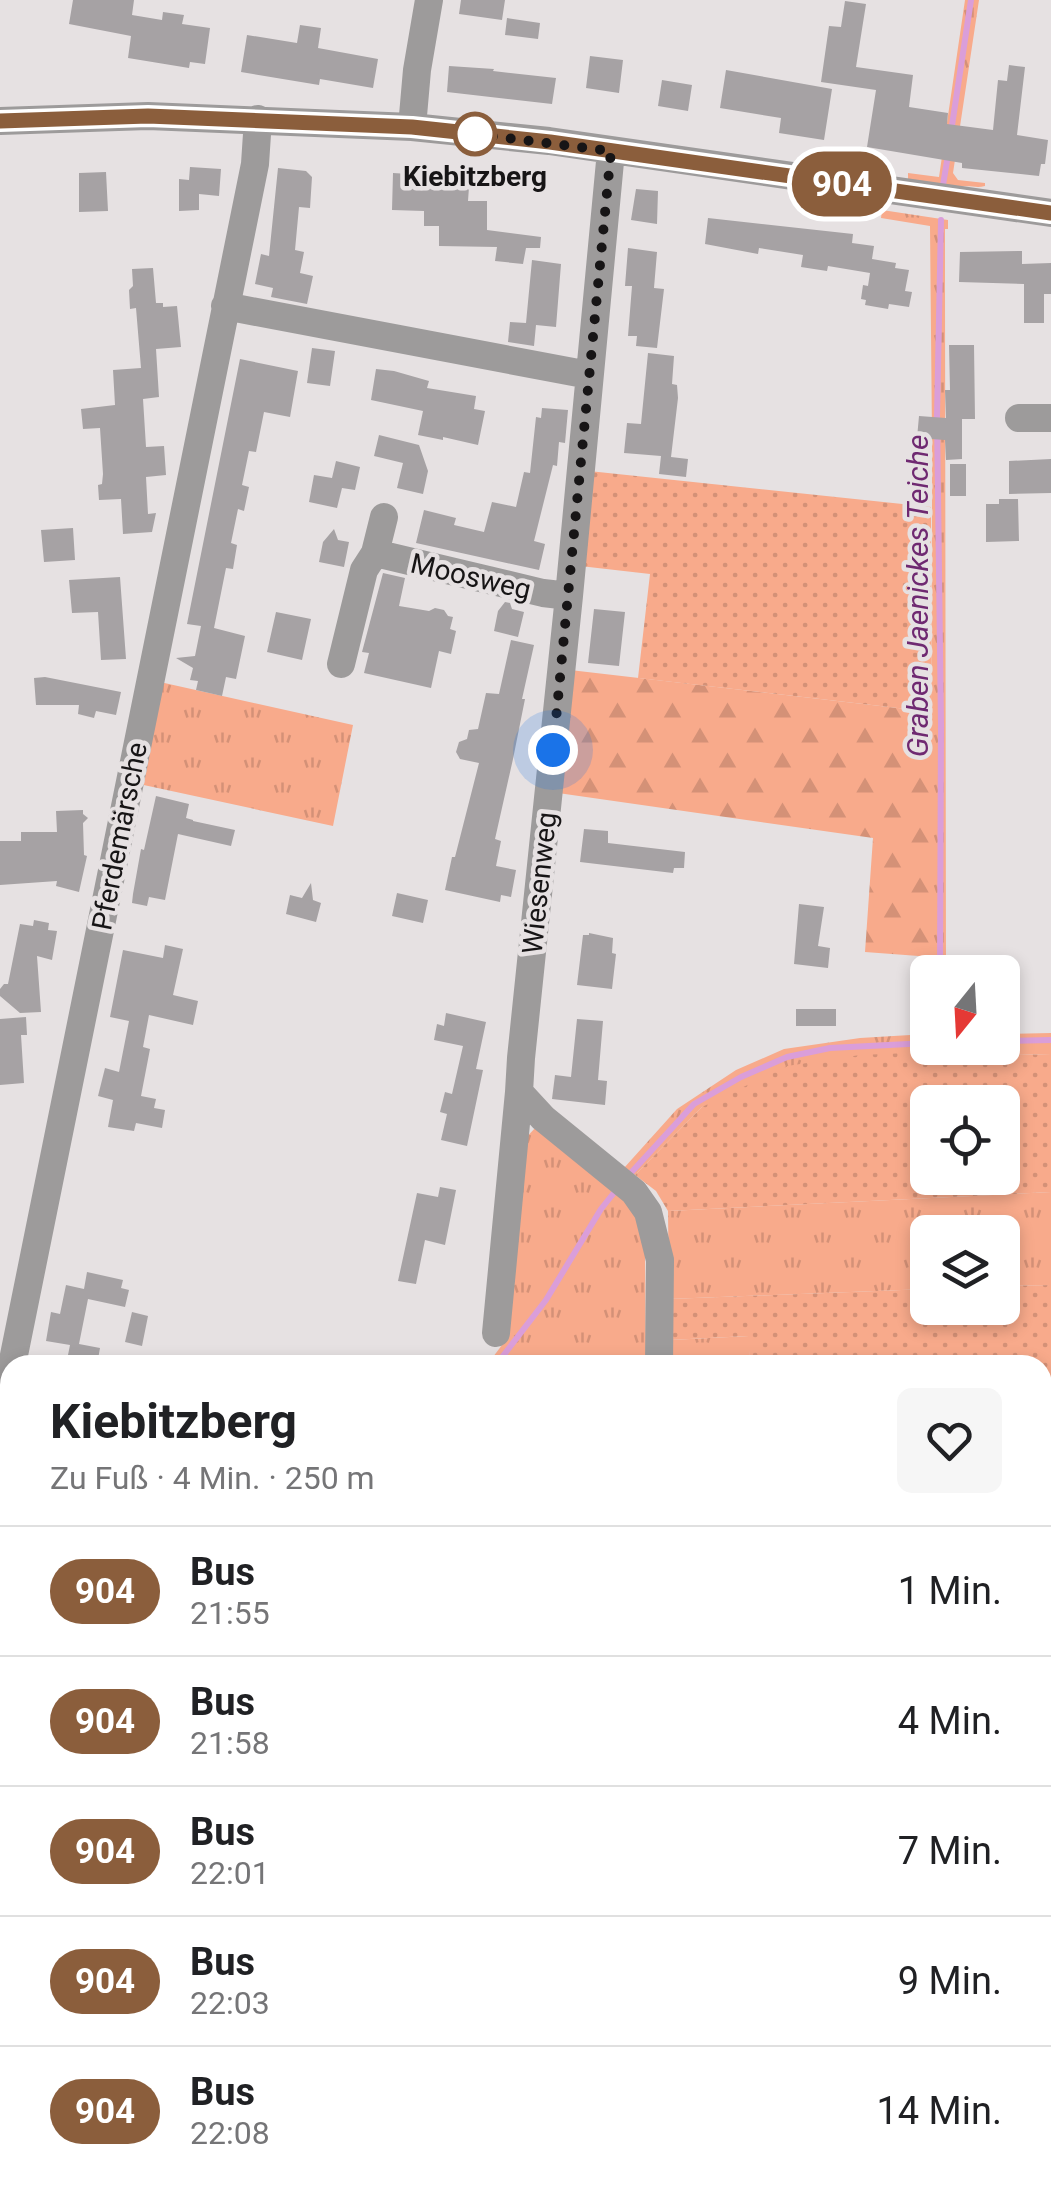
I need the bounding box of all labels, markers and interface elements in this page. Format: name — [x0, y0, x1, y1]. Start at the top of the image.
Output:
marker: Kiebitzberg — [454, 113, 496, 155]
line badge: 904 — [784, 152, 900, 216]
place label: Kiebitzberg — [403, 160, 547, 193]
text: 904 — [812, 164, 872, 205]
water label: Graben Jaenickes Teiche — [900, 435, 935, 757]
street label: Moosweg — [408, 547, 534, 606]
your location — [528, 725, 578, 775]
street label: Pferdemärsche — [85, 739, 154, 933]
street label: Wiesenweg — [516, 810, 563, 956]
north arrow — [910, 955, 1020, 1065]
map controls — [910, 955, 1020, 1325]
button: locate — [910, 1085, 1020, 1195]
button: layers — [910, 1215, 1020, 1325]
button: heart — [897, 1388, 1002, 1493]
text: Kiebitzberg — [50, 1393, 297, 1450]
text: Zu Fuß · 4 Min. · 250 m — [50, 1459, 375, 1497]
text: Bus — [190, 1550, 255, 1594]
text: 1 Min. — [898, 1569, 1002, 1613]
text: 904 — [75, 1571, 135, 1612]
text: 21:55 — [190, 1594, 270, 1632]
text: Bus — [190, 1680, 255, 1724]
text: 4 Min. — [898, 1699, 1002, 1743]
text: 904 — [75, 1701, 135, 1742]
text: 21:58 — [190, 1724, 270, 1762]
text: Bus — [190, 1810, 255, 1854]
text: 7 Min. — [898, 1829, 1002, 1873]
text: 904 — [75, 1831, 135, 1872]
text: 22:01 — [190, 1854, 270, 1892]
text: Bus — [190, 1940, 255, 1984]
text: 9 Min. — [898, 1959, 1002, 2003]
text: 904 — [75, 1961, 135, 2002]
text: 22:03 — [190, 1984, 270, 2022]
text: Bus — [190, 2070, 255, 2114]
text: 14 Min. — [876, 2089, 1002, 2133]
text: 904 — [75, 2091, 135, 2132]
text: 22:08 — [190, 2114, 270, 2152]

